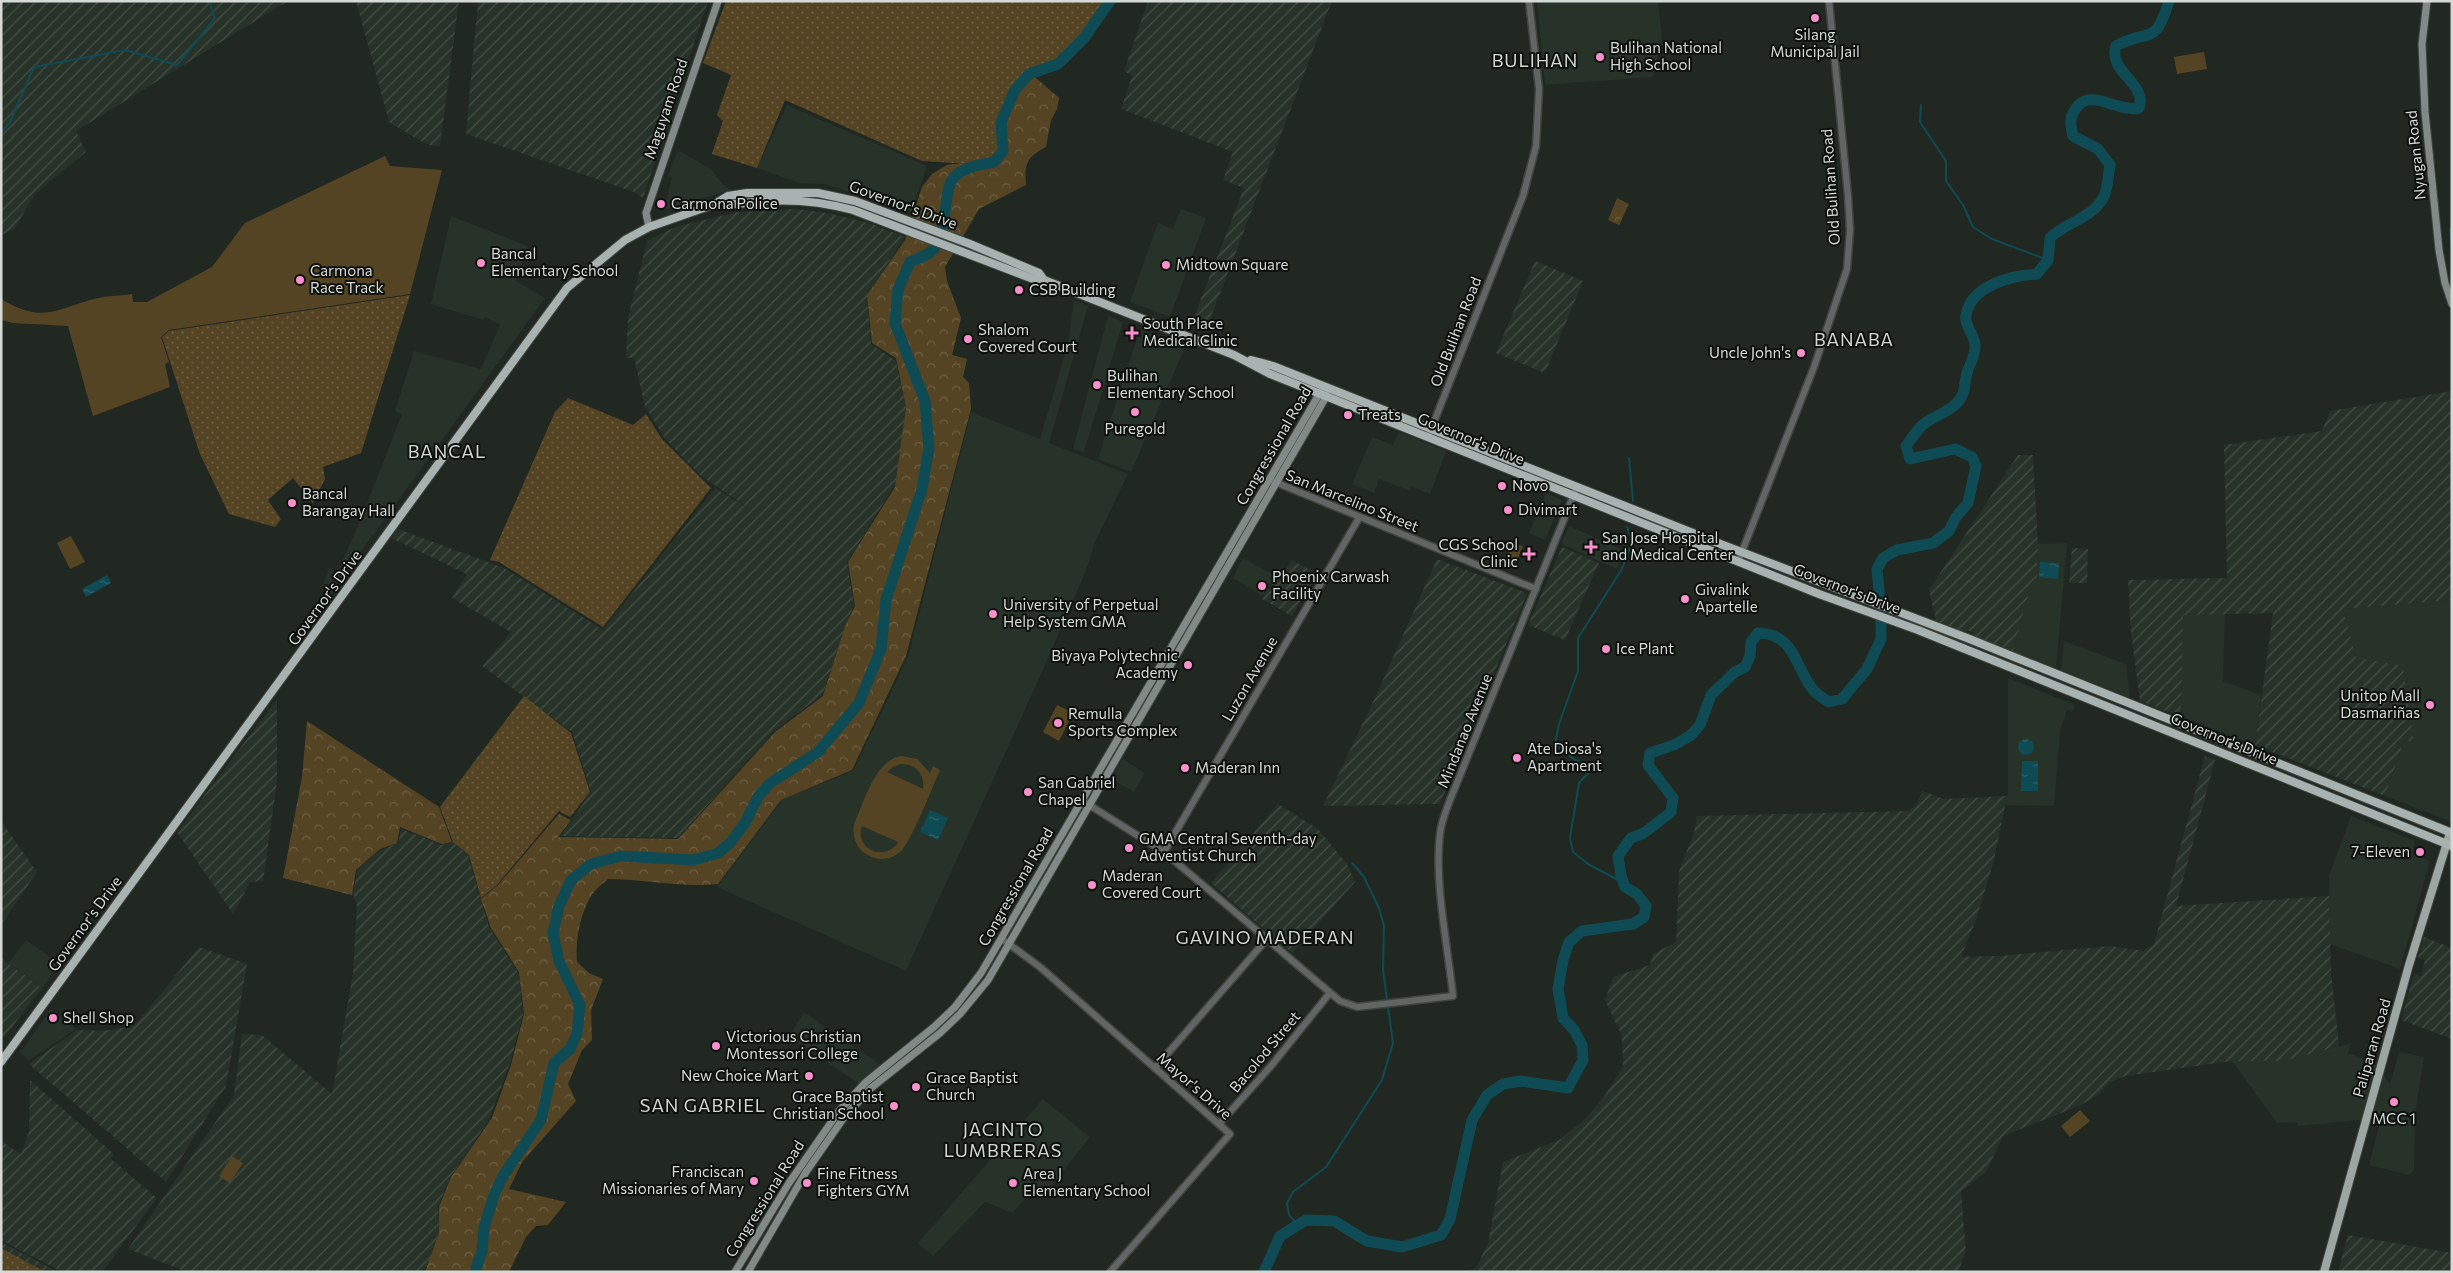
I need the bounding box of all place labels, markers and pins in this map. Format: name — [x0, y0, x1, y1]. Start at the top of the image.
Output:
marker: Silang Municipal Jail — [1809, 12, 1821, 24]
place label: Silang Municipal Jail — [1770, 25, 1860, 60]
place label: Bulihan National High School — [1610, 38, 1722, 73]
marker: Bulihan National High School — [1594, 51, 1606, 63]
place label: Carmona Police — [671, 194, 778, 212]
marker: Carmona Police — [655, 198, 667, 210]
place label: Bancal Elementary School — [491, 244, 618, 279]
place label: Midtown Square — [1176, 255, 1289, 273]
marker: Bancal Elementary School — [475, 257, 487, 269]
marker: Midtown Square — [1160, 259, 1172, 271]
place label: Carmona Race Track — [310, 261, 384, 296]
marker: Carmona Race Track — [294, 274, 306, 286]
place label: CSB Building — [1029, 280, 1116, 298]
marker: CSB Building — [1013, 284, 1025, 296]
place label: South Place Medical Clinic — [1143, 314, 1238, 349]
place label: Shalom Covered Court — [978, 320, 1077, 355]
marker: South Place Medical Clinic — [1125, 326, 1139, 340]
marker: Shalom Covered Court — [962, 333, 974, 345]
place label: Uncle John's — [1709, 343, 1791, 361]
marker: Uncle John's — [1795, 347, 1807, 359]
place label: Bulihan Elementary School — [1107, 366, 1234, 401]
marker: Bulihan Elementary School — [1091, 379, 1103, 391]
place label: Treats — [1358, 405, 1401, 423]
marker: Puregold — [1129, 406, 1141, 418]
marker: Treats — [1342, 409, 1354, 421]
place label: Puregold — [1105, 419, 1165, 437]
place label: Novo — [1512, 476, 1548, 494]
marker: Novo — [1496, 480, 1508, 492]
place label: Bancal Barangay Hall — [302, 484, 395, 519]
marker: Bancal Barangay Hall — [286, 497, 298, 509]
place label: Divimart — [1518, 500, 1578, 518]
marker: Divimart — [1502, 504, 1514, 516]
place label: San Jose Hospital and Medical Center — [1602, 528, 1733, 563]
place label: CGS School Clinic — [1439, 535, 1518, 570]
marker: San Jose Hospital and Medical Center — [1584, 540, 1598, 554]
marker: CGS School Clinic — [1522, 547, 1536, 561]
place label: Phoenix Carwash Facility — [1272, 567, 1389, 602]
marker: Phoenix Carwash Facility — [1256, 580, 1268, 592]
place label: Givalink Apartelle — [1695, 580, 1758, 615]
marker: Givalink Apartelle — [1679, 593, 1691, 605]
place label: University of Perpetual Help System GMA — [1003, 595, 1159, 630]
marker: University of Perpetual Help System GMA — [987, 608, 999, 620]
place label: Ice Plant — [1616, 639, 1674, 657]
marker: Ice Plant — [1600, 643, 1612, 655]
place label: Biyaya Polytechnic Academy — [1051, 646, 1178, 681]
marker: Biyaya Polytechnic Academy — [1182, 659, 1194, 671]
place label: Unitop Mall Dasmariñas — [2340, 686, 2420, 721]
marker: Unitop Mall Dasmariñas — [2424, 699, 2436, 711]
place label: Remulla Sports Complex — [1068, 704, 1177, 739]
marker: Remulla Sports Complex — [1052, 717, 1064, 729]
place label: Ate Diosa's Apartment — [1527, 739, 1602, 774]
marker: Ate Diosa's Apartment — [1511, 752, 1523, 764]
place label: Maderan Inn — [1195, 758, 1280, 776]
marker: Maderan Inn — [1179, 762, 1191, 774]
place label: San Gabriel Chapel — [1038, 773, 1115, 808]
marker: San Gabriel Chapel — [1022, 786, 1034, 798]
place label: GMA Central Seventh-day Adventist Church — [1139, 829, 1317, 864]
marker: GMA Central Seventh-day Adventist Church — [1123, 842, 1135, 854]
place label: 7-Eleven — [2351, 842, 2410, 860]
marker: 7-Eleven — [2414, 846, 2426, 858]
place label: Maderan Covered Court — [1102, 866, 1201, 901]
marker: Maderan Covered Court — [1086, 879, 1098, 891]
place label: Shell Shop — [63, 1008, 134, 1026]
marker: Shell Shop — [47, 1012, 59, 1024]
place label: Victorious Christian Montessori College — [726, 1027, 861, 1062]
marker: Victorious Christian Montessori College — [710, 1040, 722, 1052]
place label: New Choice Mart — [681, 1066, 799, 1084]
place label: Grace Baptist Church — [926, 1068, 1018, 1103]
marker: New Choice Mart — [803, 1070, 815, 1082]
marker: Grace Baptist Church — [910, 1081, 922, 1093]
place label: Grace Baptist Christian School — [773, 1087, 884, 1122]
marker: MCC 1 — [2388, 1096, 2400, 1108]
marker: Grace Baptist Christian School — [888, 1100, 900, 1112]
place label: MCC 1 — [2372, 1109, 2416, 1127]
place label: Franciscan Missionaries of Mary — [602, 1162, 744, 1197]
place label: Fine Fitness Fighters GYM — [817, 1164, 910, 1199]
place label: Area J Elementary School — [1023, 1164, 1150, 1199]
marker: Franciscan Missionaries of Mary — [748, 1175, 760, 1187]
marker: Fine Fitness Fighters GYM — [801, 1177, 813, 1189]
marker: Area J Elementary School — [1007, 1177, 1019, 1189]

